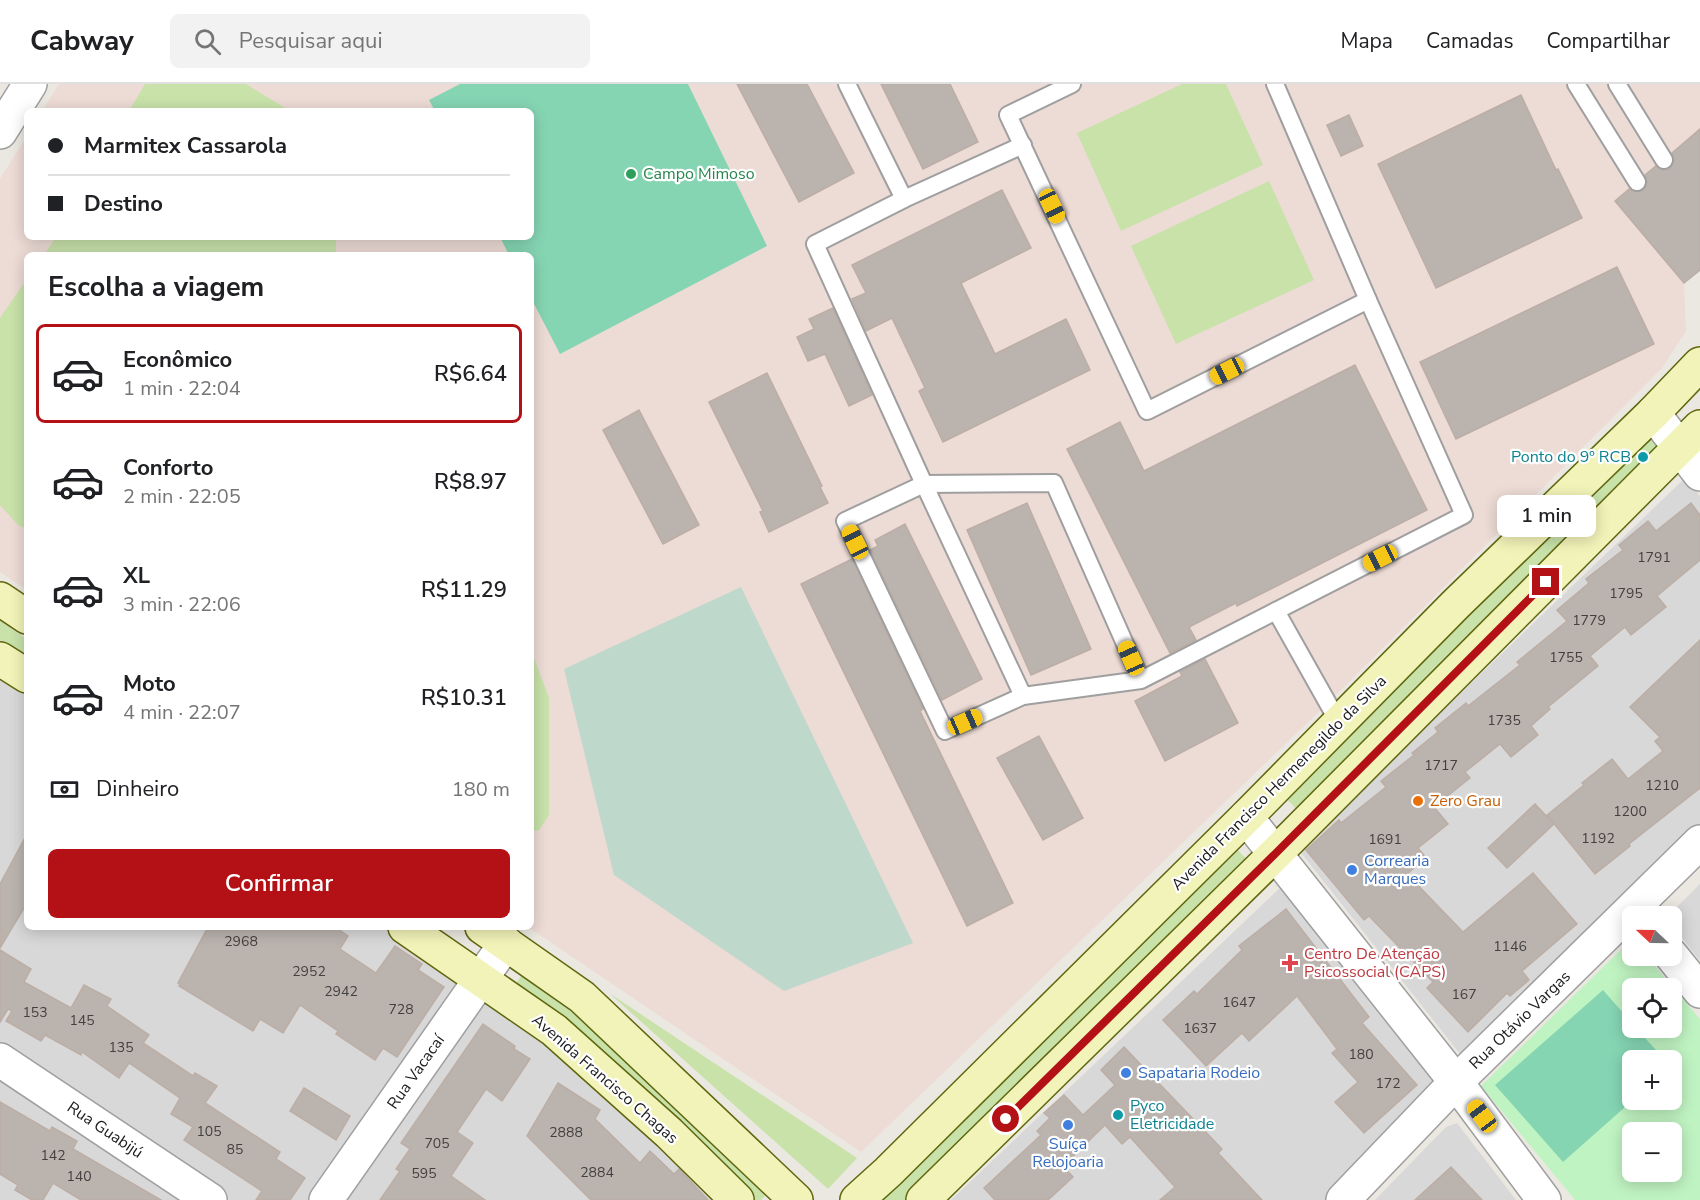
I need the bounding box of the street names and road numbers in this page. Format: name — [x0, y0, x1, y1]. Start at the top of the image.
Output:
street label: Avenida Francisco Hermenegildo da Silva — [1166, 670, 1392, 896]
street label: Rua Otávio Vargas — [1464, 966, 1576, 1074]
street label: Avenida Francisco Chagas — [527, 1009, 683, 1149]
street label: Rua Vacacaí — [382, 1029, 450, 1114]
street label: Rua Guabijú — [63, 1097, 147, 1163]

